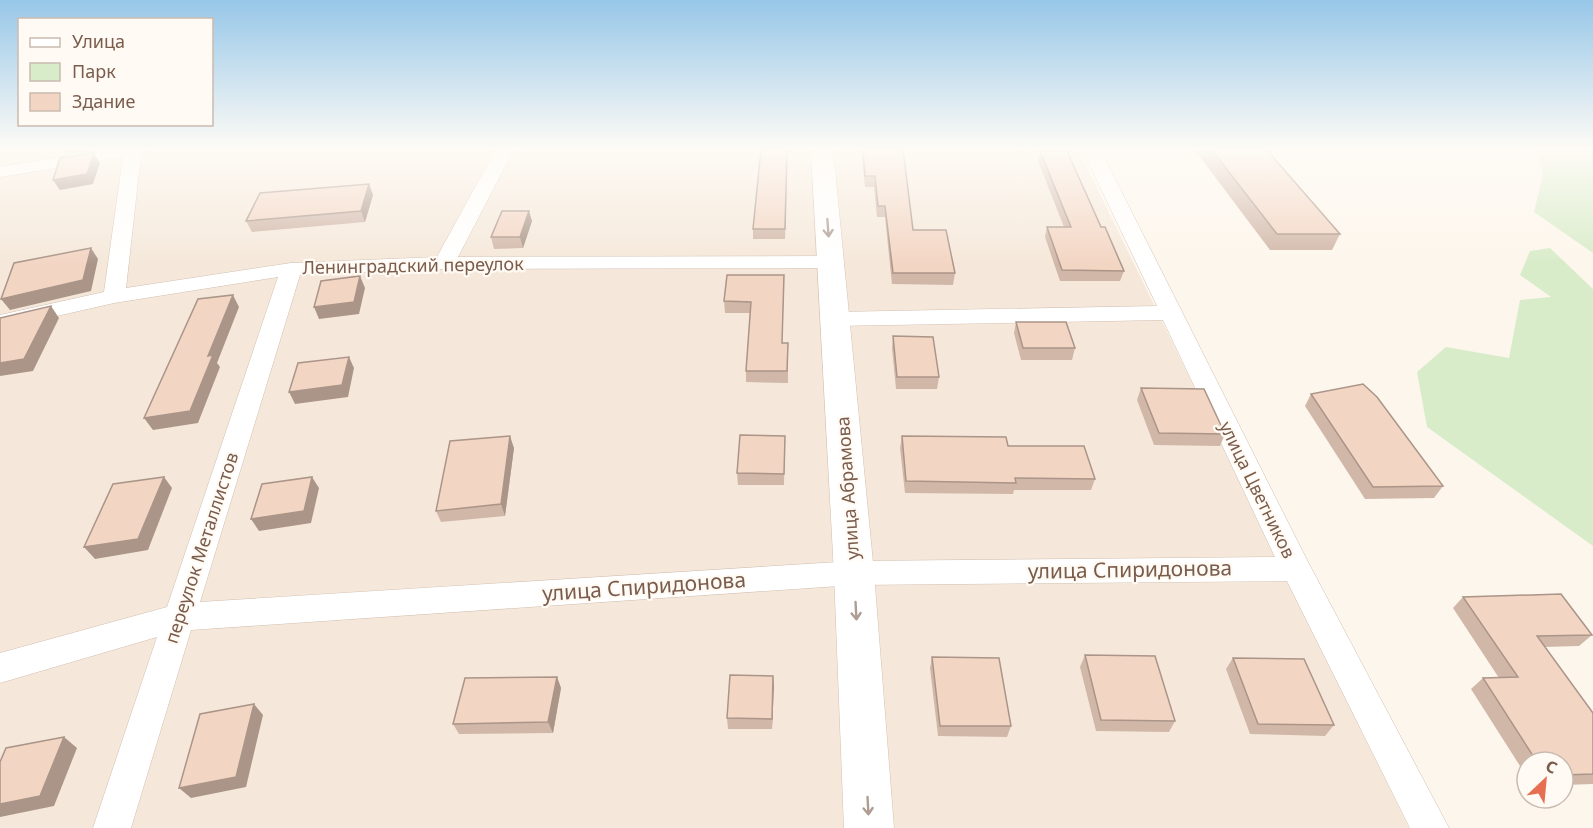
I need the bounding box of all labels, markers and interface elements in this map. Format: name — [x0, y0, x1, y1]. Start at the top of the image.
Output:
legend — [18, 18, 213, 126]
text: Улица — [72, 29, 125, 53]
text: Парк — [72, 59, 116, 83]
text: Здание — [72, 89, 136, 113]
one-way arrow — [823, 218, 834, 238]
street label: Ленинградский переулок — [302, 251, 524, 279]
street label: улица Абрамова — [830, 416, 864, 561]
street label: улица Цветников — [1214, 417, 1301, 562]
street label: переулок Металлистов — [159, 449, 243, 646]
street label: улица Спиридонова — [1028, 553, 1232, 585]
street label: улица Спиридонова — [541, 565, 747, 607]
one-way arrow — [851, 601, 862, 621]
north arrow — [1515, 750, 1575, 810]
text: С — [1542, 754, 1561, 779]
one-way arrow — [862, 795, 873, 815]

